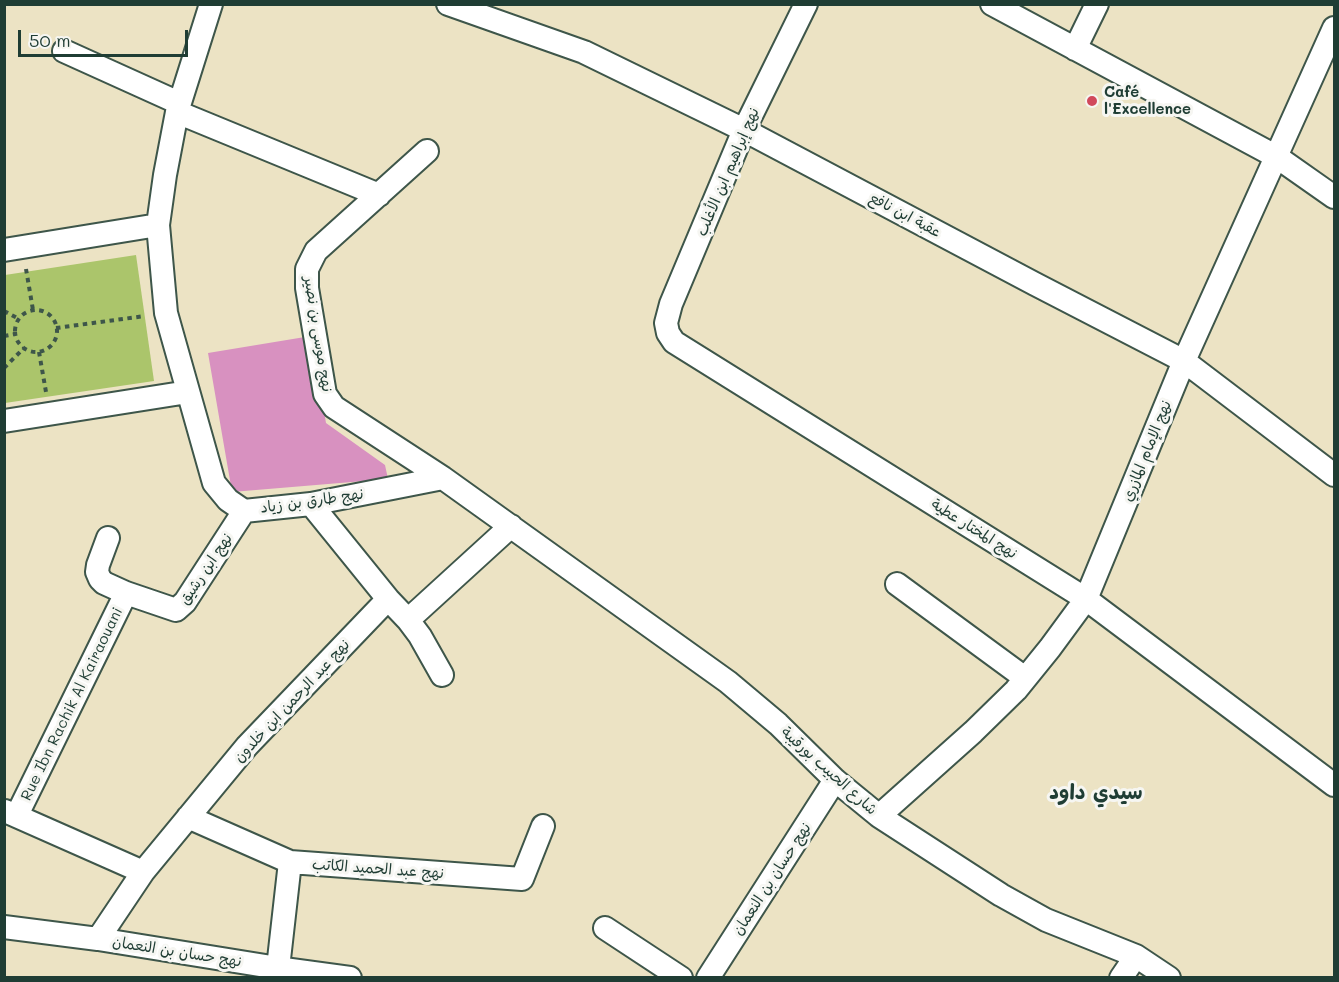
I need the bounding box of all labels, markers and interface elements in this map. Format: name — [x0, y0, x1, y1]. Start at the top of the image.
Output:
scale bar — [21, 18, 190, 56]
text: 50 m — [29, 28, 71, 52]
place label: Café l'Excellence — [1104, 83, 1191, 118]
marker: Café l'Excellence — [1085, 94, 1099, 108]
street label: نهج إبراهيم ابن الأغلب — [693, 105, 763, 239]
street label: عقبة ابن نافع — [866, 189, 944, 241]
street label: نهج موسى بن نصير — [300, 275, 336, 393]
street label: نهج الإمام المازري — [1119, 398, 1175, 504]
street label: نهج طارق بن زياد — [259, 485, 365, 517]
street label: نهج المختار عطية — [928, 495, 1020, 563]
street label: نهج ابن رشيق — [176, 530, 236, 608]
street label: Rue Ibn Rachik Al Kairaouani — [17, 604, 127, 804]
street label: نهج عبد الرحمن ابن خلدون — [230, 636, 354, 766]
street label: شارع الحبيب بورقيبة — [777, 723, 881, 819]
district label: سيدي داود — [1049, 780, 1143, 806]
street label: نهج حسان بن النعمان — [729, 819, 815, 939]
street label: نهج عبد الحميد الكاتب — [311, 855, 445, 883]
street label: نهج حسان بن النعمان — [111, 933, 243, 971]

